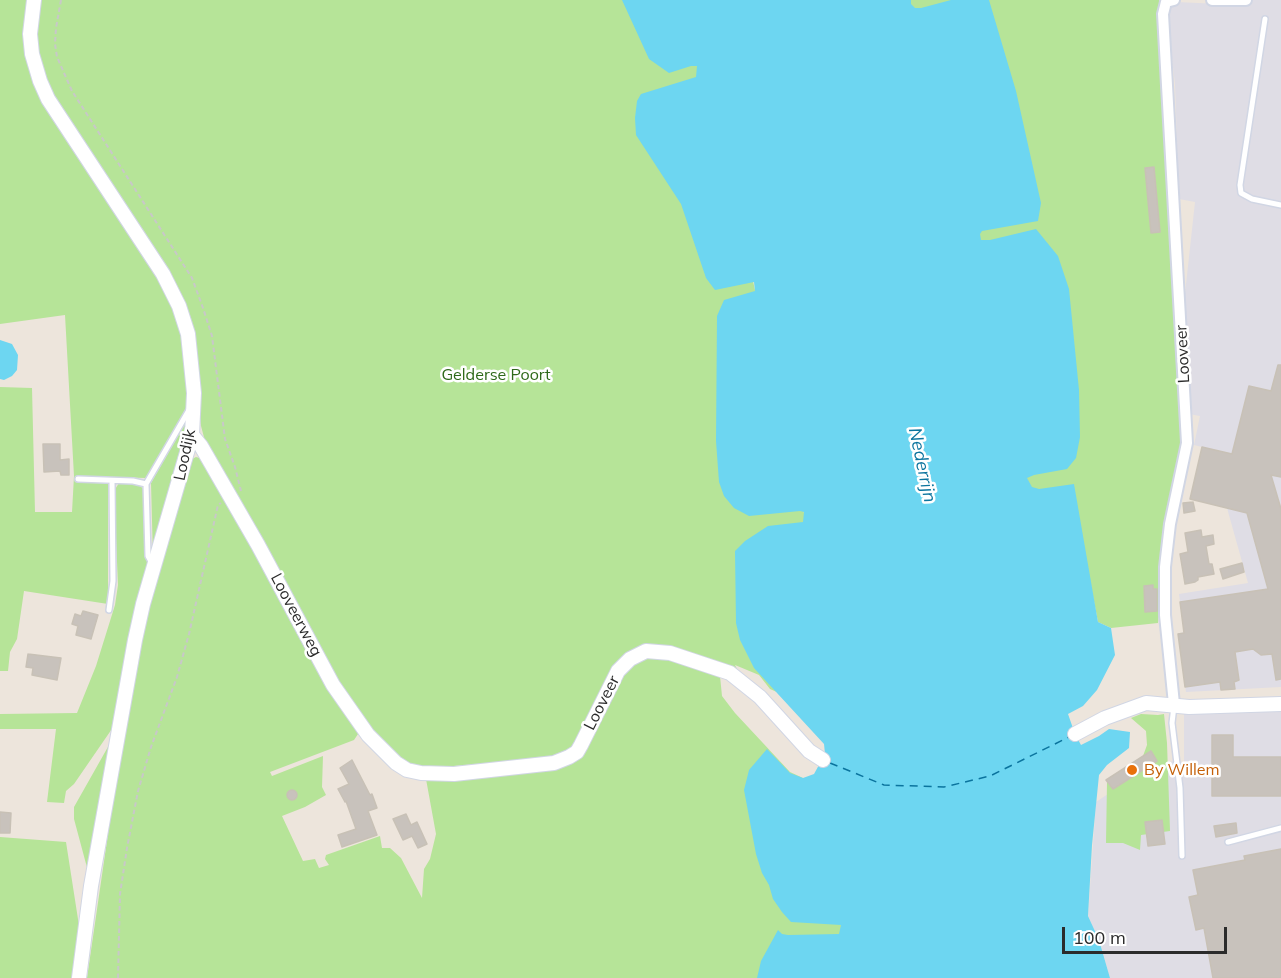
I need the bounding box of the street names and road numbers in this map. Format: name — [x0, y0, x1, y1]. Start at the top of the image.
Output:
street label: Looveer — [1172, 324, 1194, 384]
street label: Loodijk — [170, 427, 200, 483]
street label: Looveerweg — [266, 570, 326, 660]
street label: Looveer — [580, 673, 624, 733]

